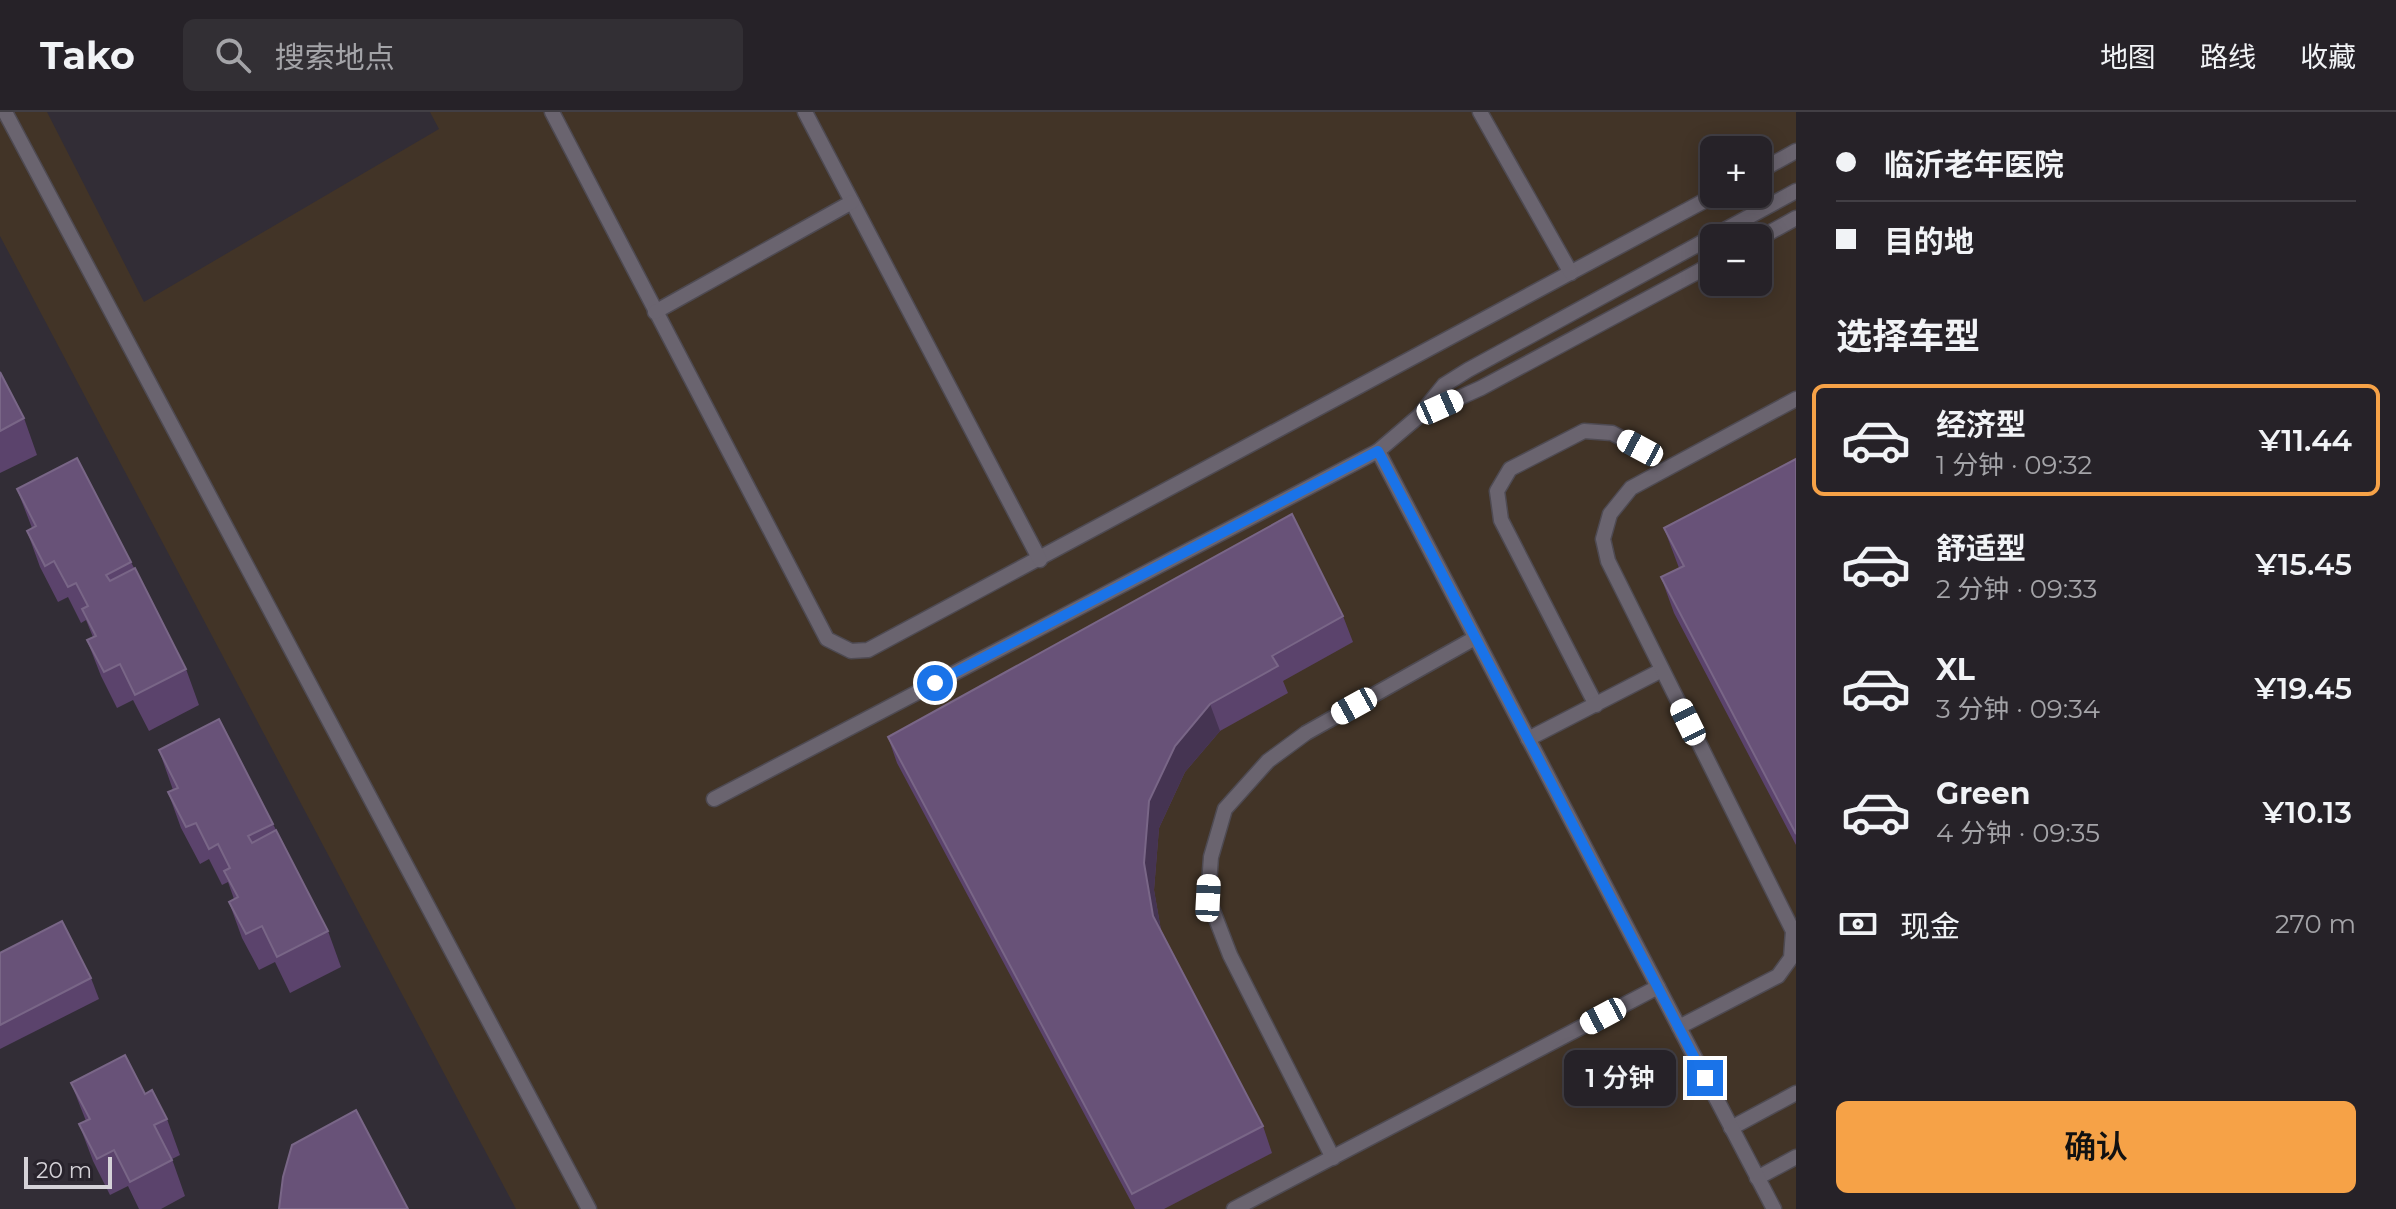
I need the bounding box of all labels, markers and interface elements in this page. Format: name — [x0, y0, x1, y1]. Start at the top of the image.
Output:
search box — [183, 19, 743, 91]
text: Tako — [40, 32, 135, 79]
icon: search — [211, 33, 255, 77]
text: 搜索地点 — [275, 39, 395, 76]
text: 地图 — [2100, 40, 2156, 74]
text: 路线 — [2200, 40, 2256, 74]
text: 收藏 — [2300, 40, 2356, 74]
map controls — [1700, 136, 1772, 296]
button: + — [1700, 136, 1772, 208]
text: 临沂老年医院 — [1884, 146, 2064, 183]
text: 目的地 — [1884, 223, 1974, 260]
button: − — [1700, 224, 1772, 296]
text: 选择车型 — [1836, 314, 1980, 358]
car — [1413, 386, 1467, 428]
icon: car — [1840, 404, 1912, 476]
text: 经济型 — [1936, 406, 2026, 443]
text: ¥11.44 — [2259, 422, 2352, 459]
car — [1613, 426, 1667, 470]
text: 1 分钟 · 09:32 — [1936, 449, 2092, 481]
icon: car — [1840, 528, 1912, 600]
text: 舒适型 — [1936, 530, 2026, 567]
text: ¥15.45 — [2255, 546, 2352, 583]
text: 2 分钟 · 09:33 — [1936, 573, 2098, 605]
text: XL — [1936, 651, 1975, 688]
icon: car — [1840, 652, 1912, 724]
route start — [917, 665, 953, 701]
text: ¥19.45 — [2255, 670, 2352, 707]
car — [1327, 684, 1381, 728]
text: 3 分钟 · 09:34 — [1936, 693, 2100, 725]
car — [1667, 695, 1709, 749]
text: Green — [1936, 775, 2030, 812]
icon: car — [1840, 776, 1912, 848]
text: ¥10.13 — [2262, 794, 2352, 831]
text: 4 分钟 · 09:35 — [1936, 817, 2100, 849]
car — [1195, 873, 1221, 923]
icon: cash — [1836, 902, 1880, 946]
text: 现金 — [1900, 908, 1960, 945]
text: 270 m — [2275, 908, 2356, 940]
car — [1576, 994, 1630, 1038]
callout: 1 分钟 — [1565, 1050, 1677, 1106]
route end — [1687, 1060, 1723, 1096]
text: 1 分钟 — [1585, 1062, 1655, 1094]
button: 确认 — [1836, 1101, 2356, 1193]
scale bar — [24, 1153, 112, 1189]
text: 20 m — [36, 1157, 92, 1184]

